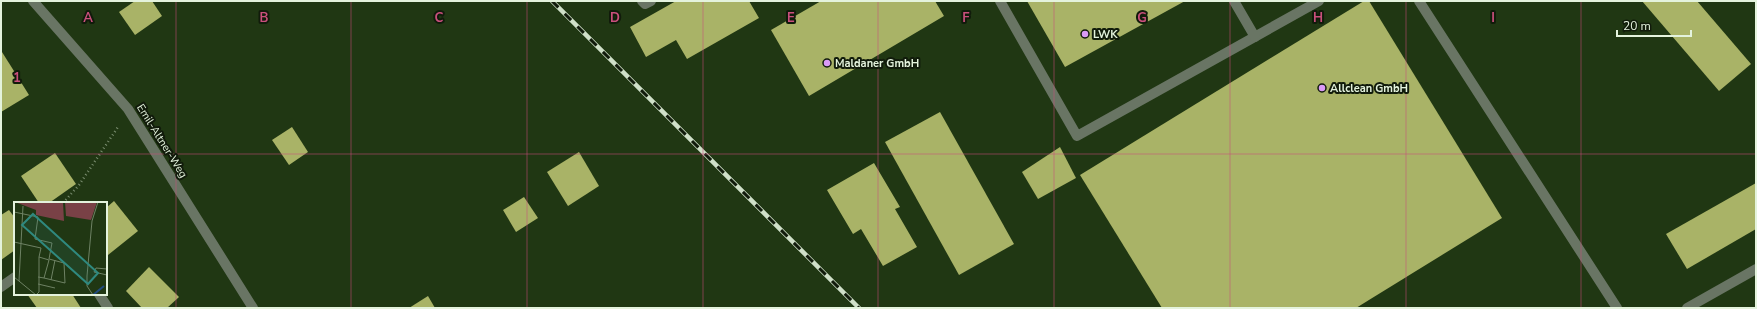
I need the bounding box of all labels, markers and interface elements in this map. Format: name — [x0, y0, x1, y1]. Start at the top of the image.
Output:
text: A — [83, 9, 93, 27]
text: B — [260, 9, 269, 27]
text: C — [435, 9, 444, 27]
text: D — [610, 9, 620, 27]
text: E — [787, 9, 795, 27]
text: F — [962, 9, 970, 27]
text: G — [1137, 9, 1147, 27]
text: H — [1313, 9, 1323, 27]
text: I — [1491, 9, 1495, 27]
scale bar — [1617, 12, 1691, 38]
text: 20 m — [1623, 18, 1651, 34]
place label: LWK — [1093, 27, 1118, 42]
marker: LWK — [1080, 29, 1090, 39]
place label: Maldaner GmbH — [835, 56, 919, 71]
marker: Maldaner GmbH — [822, 58, 832, 68]
text: 1 — [13, 69, 21, 87]
place label: Allclean GmbH — [1330, 81, 1408, 96]
marker: Allclean GmbH — [1317, 83, 1327, 93]
street label: Emil-Altner-Weg — [133, 101, 191, 181]
inset map — [14, 202, 107, 295]

